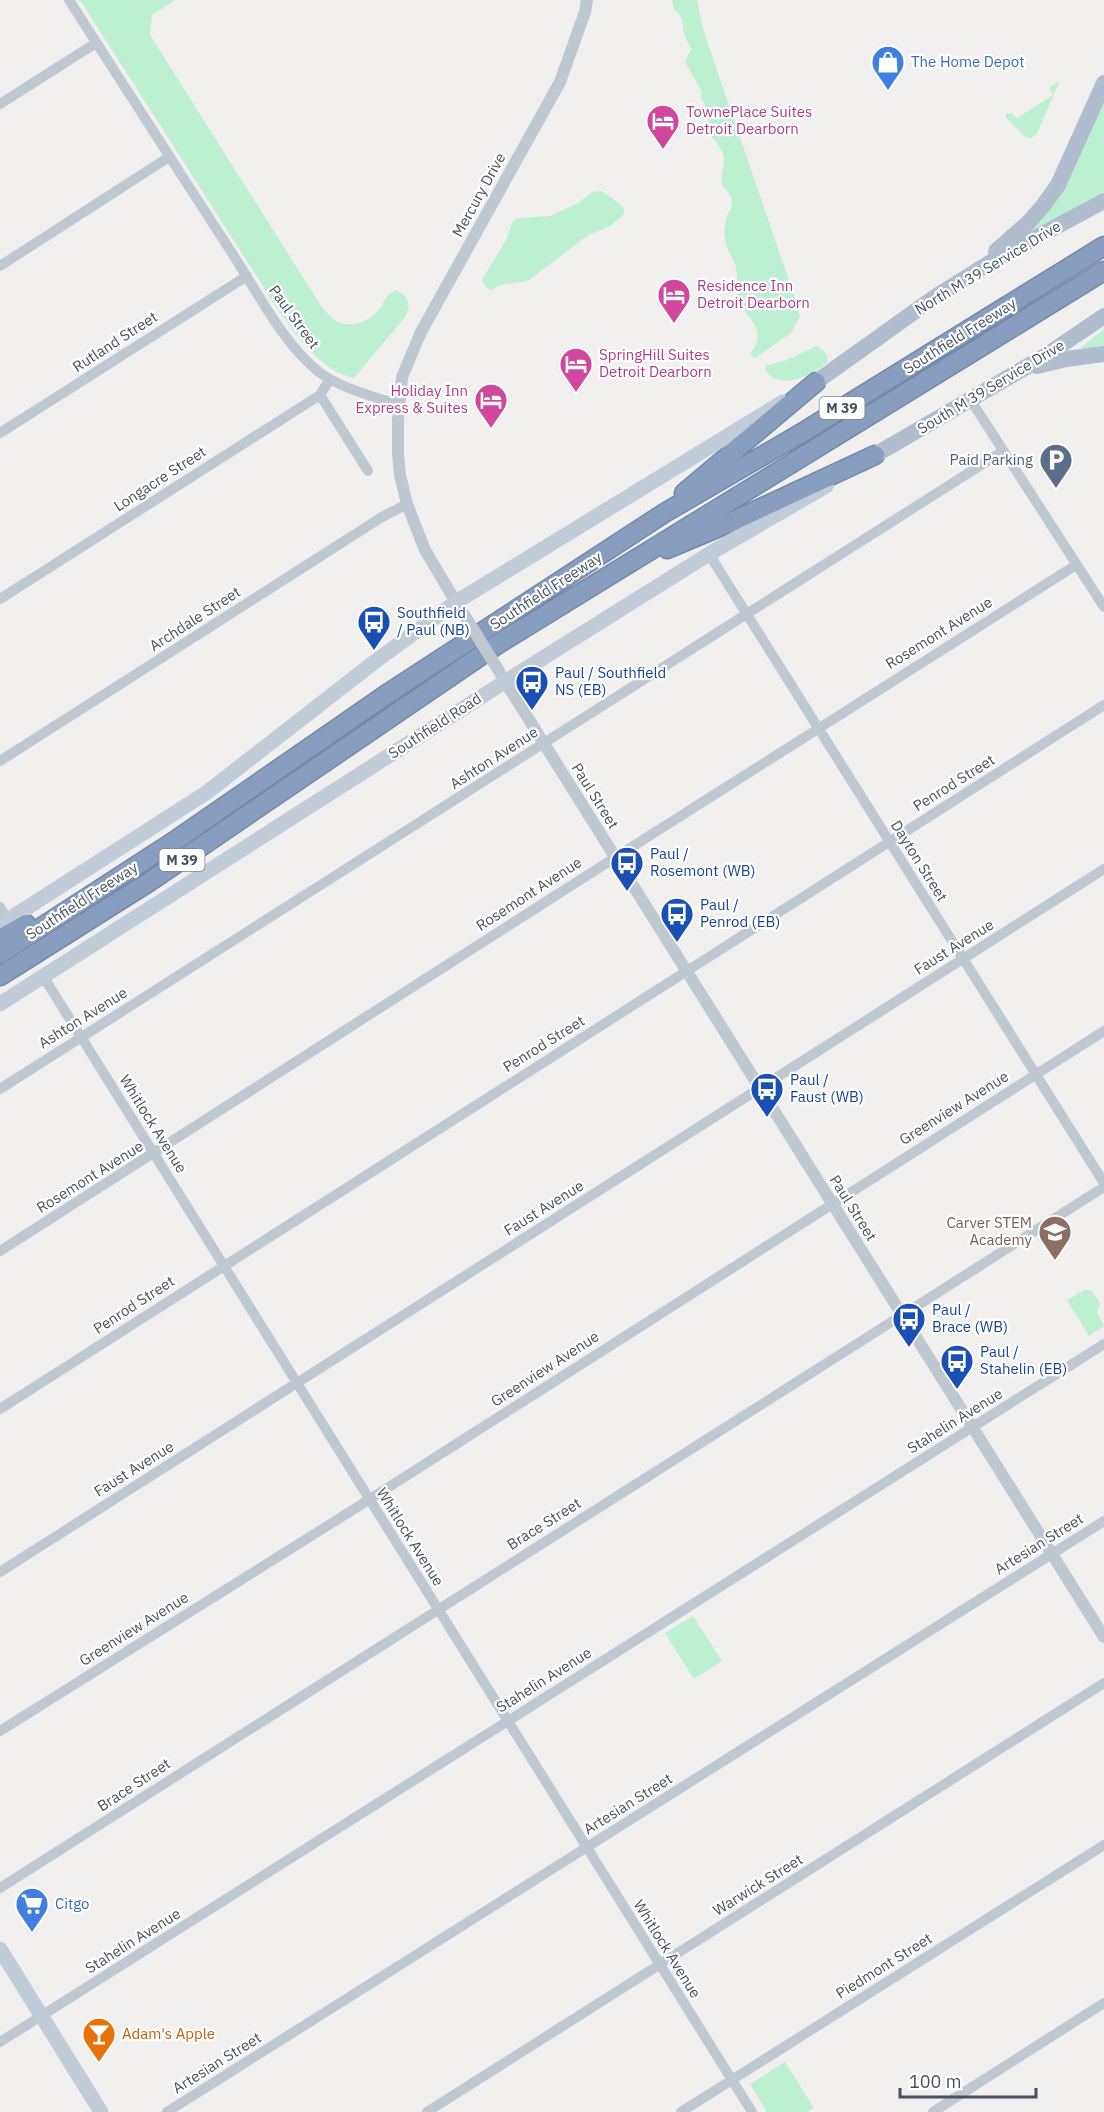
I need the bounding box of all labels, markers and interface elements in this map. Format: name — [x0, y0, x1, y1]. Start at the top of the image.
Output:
shop icon: The Home Depot — [870, 44, 906, 91]
place label: The Home Depot — [911, 52, 1024, 71]
place label: TownePlace Suites Detroit Dearborn — [686, 102, 812, 138]
hotel icon: TownePlace Suites Detroit Dearborn — [645, 103, 681, 150]
street label: Mercury Drive — [448, 149, 510, 240]
street label: North M 39 Service Drive — [911, 216, 1064, 319]
place label: Residence Inn Detroit Dearborn — [697, 276, 810, 312]
hotel icon: Residence Inn Detroit Dearborn — [656, 277, 692, 324]
street label: Paul Street — [265, 281, 324, 352]
street label: Southfield Freeway — [900, 293, 1020, 378]
street label: Rutland Street — [69, 307, 161, 376]
street label: South M 39 Service Drive — [914, 335, 1068, 438]
place label: SpringHill Suites Detroit Dearborn — [599, 345, 712, 381]
hotel icon: SpringHill Suites Detroit Dearborn — [558, 346, 594, 393]
place label: Holiday Inn Express & Suites — [356, 381, 468, 417]
hotel icon: Holiday Inn Express & Suites — [473, 382, 509, 429]
road number: M 39 — [820, 397, 864, 419]
street label: Longacre Street — [110, 442, 209, 515]
parking icon: Paid Parking — [1038, 442, 1074, 489]
place label: Paid Parking — [950, 450, 1033, 469]
street label: Southfield Freeway — [486, 547, 606, 634]
street label: Archdale Street — [146, 582, 244, 655]
street label: Rosemont Avenue — [882, 592, 996, 673]
place label: Southfield / Paul (NB) — [397, 603, 470, 639]
bus stop icon: Southfield / Paul (NB) — [356, 604, 392, 651]
place label: Paul / Southfield NS (EB) — [555, 663, 666, 699]
bus stop icon: Paul / Southfield NS (EB) — [514, 664, 550, 711]
street label: Southfield Road — [385, 688, 485, 763]
street label: Ashton Avenue — [446, 722, 541, 793]
street label: Penrod Street — [909, 750, 998, 815]
street label: Paul Street — [568, 759, 623, 832]
street label: Dayton Street — [887, 817, 952, 905]
place label: Paul / Rosemont (WB) — [650, 844, 756, 880]
bus stop icon: Paul / Rosemont (WB) — [609, 845, 645, 892]
road number: M 39 — [160, 849, 204, 871]
street label: Rosemont Avenue — [472, 852, 585, 935]
street label: Southfield Freeway — [22, 857, 142, 944]
place label: Paul / Penrod (EB) — [700, 895, 780, 931]
bus stop icon: Paul / Penrod (EB) — [659, 896, 695, 943]
street label: Faust Avenue — [910, 915, 997, 979]
street label: Ashton Avenue — [35, 983, 131, 1052]
street label: Penrod Street — [499, 1011, 588, 1076]
street label: Greenview Avenue — [896, 1066, 1012, 1149]
place label: Paul / Faust (WB) — [790, 1070, 864, 1106]
street label: Whitlock Avenue — [116, 1071, 191, 1176]
bus stop icon: Paul / Faust (WB) — [749, 1071, 785, 1118]
street label: Rosemont Avenue — [33, 1136, 147, 1217]
street label: Paul Street — [826, 1171, 881, 1244]
street label: Faust Avenue — [500, 1176, 587, 1240]
place label: Carver STEM Academy — [946, 1213, 1033, 1249]
school or university icon: Carver STEM Academy — [1037, 1214, 1073, 1261]
street label: Penrod Street — [90, 1271, 178, 1338]
place label: Paul / Brace (WB) — [932, 1300, 1008, 1336]
bus stop icon: Paul / Brace (WB) — [891, 1301, 927, 1348]
street label: Greenview Avenue — [487, 1327, 602, 1411]
place label: Paul / Stahelin (EB) — [980, 1342, 1067, 1378]
bus stop icon: Paul / Stahelin (EB) — [939, 1343, 975, 1390]
street label: Stahelin Avenue — [904, 1384, 1006, 1457]
street label: Faust Avenue — [90, 1437, 177, 1501]
street label: Whitlock Avenue — [373, 1484, 448, 1589]
street label: Brace Street — [503, 1493, 584, 1554]
street label: Artesian Street — [991, 1509, 1087, 1578]
street label: Greenview Avenue — [76, 1587, 192, 1670]
street label: Stahelin Avenue — [493, 1643, 595, 1716]
street label: Brace Street — [93, 1754, 174, 1815]
street label: Artesian Street — [580, 1769, 676, 1838]
street label: Warwick Street — [709, 1849, 806, 1920]
supermarket icon: Citgo — [14, 1886, 50, 1933]
place label: Citgo — [55, 1894, 89, 1913]
street label: Whitlock Avenue — [630, 1896, 705, 2001]
street label: Stahelin Avenue — [82, 1904, 184, 1977]
street label: Piedmont Street — [832, 1928, 935, 2003]
bar icon: Adam's Apple — [81, 2016, 117, 2063]
place label: Adam's Apple — [122, 2024, 215, 2043]
street label: Artesian Street — [169, 2028, 265, 2097]
scale bar — [900, 2061, 1036, 2099]
text: 100 m — [909, 2070, 961, 2093]

